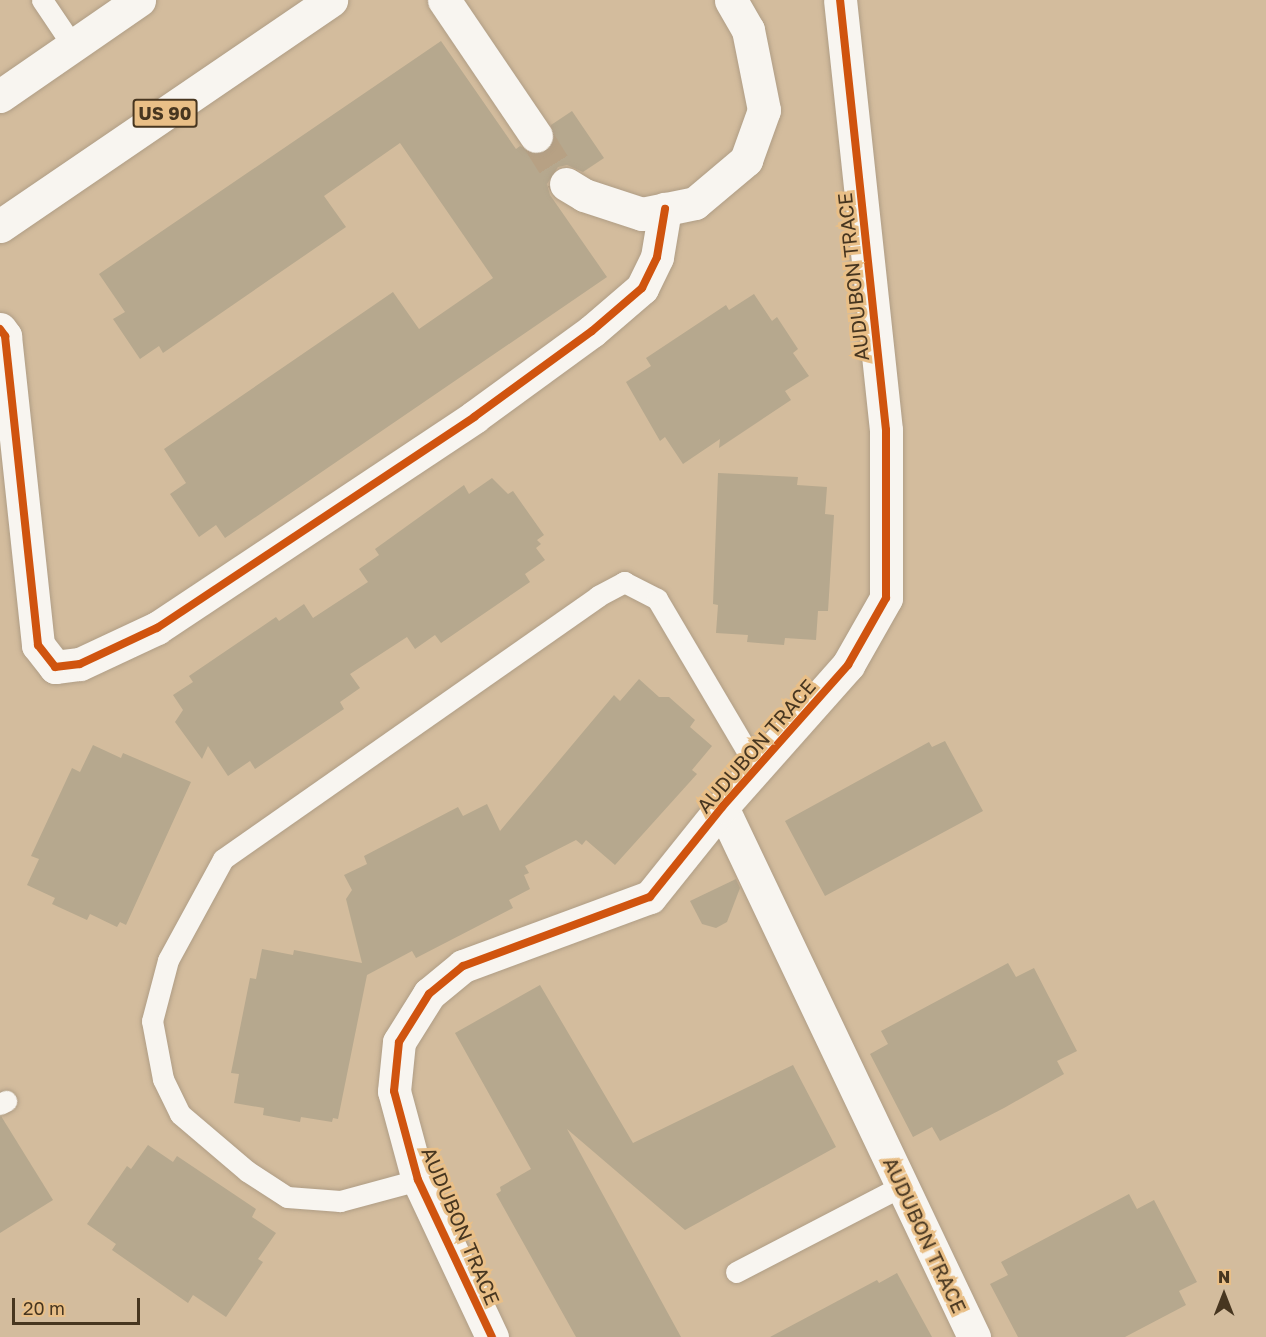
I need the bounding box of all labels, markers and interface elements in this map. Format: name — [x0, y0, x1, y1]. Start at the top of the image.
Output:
road number: US 90 — [132, 98, 198, 128]
street label: AUDUBON TRACE — [832, 192, 874, 362]
street label: AUDUBON TRACE — [691, 674, 821, 818]
street label: AUDUBON TRACE — [417, 1143, 505, 1309]
street label: AUDUBON TRACE — [878, 1153, 972, 1317]
north arrow — [1194, 1265, 1254, 1325]
text: N — [1218, 1267, 1230, 1287]
scale bar — [15, 1286, 142, 1324]
text: 20 m — [23, 1297, 65, 1319]

